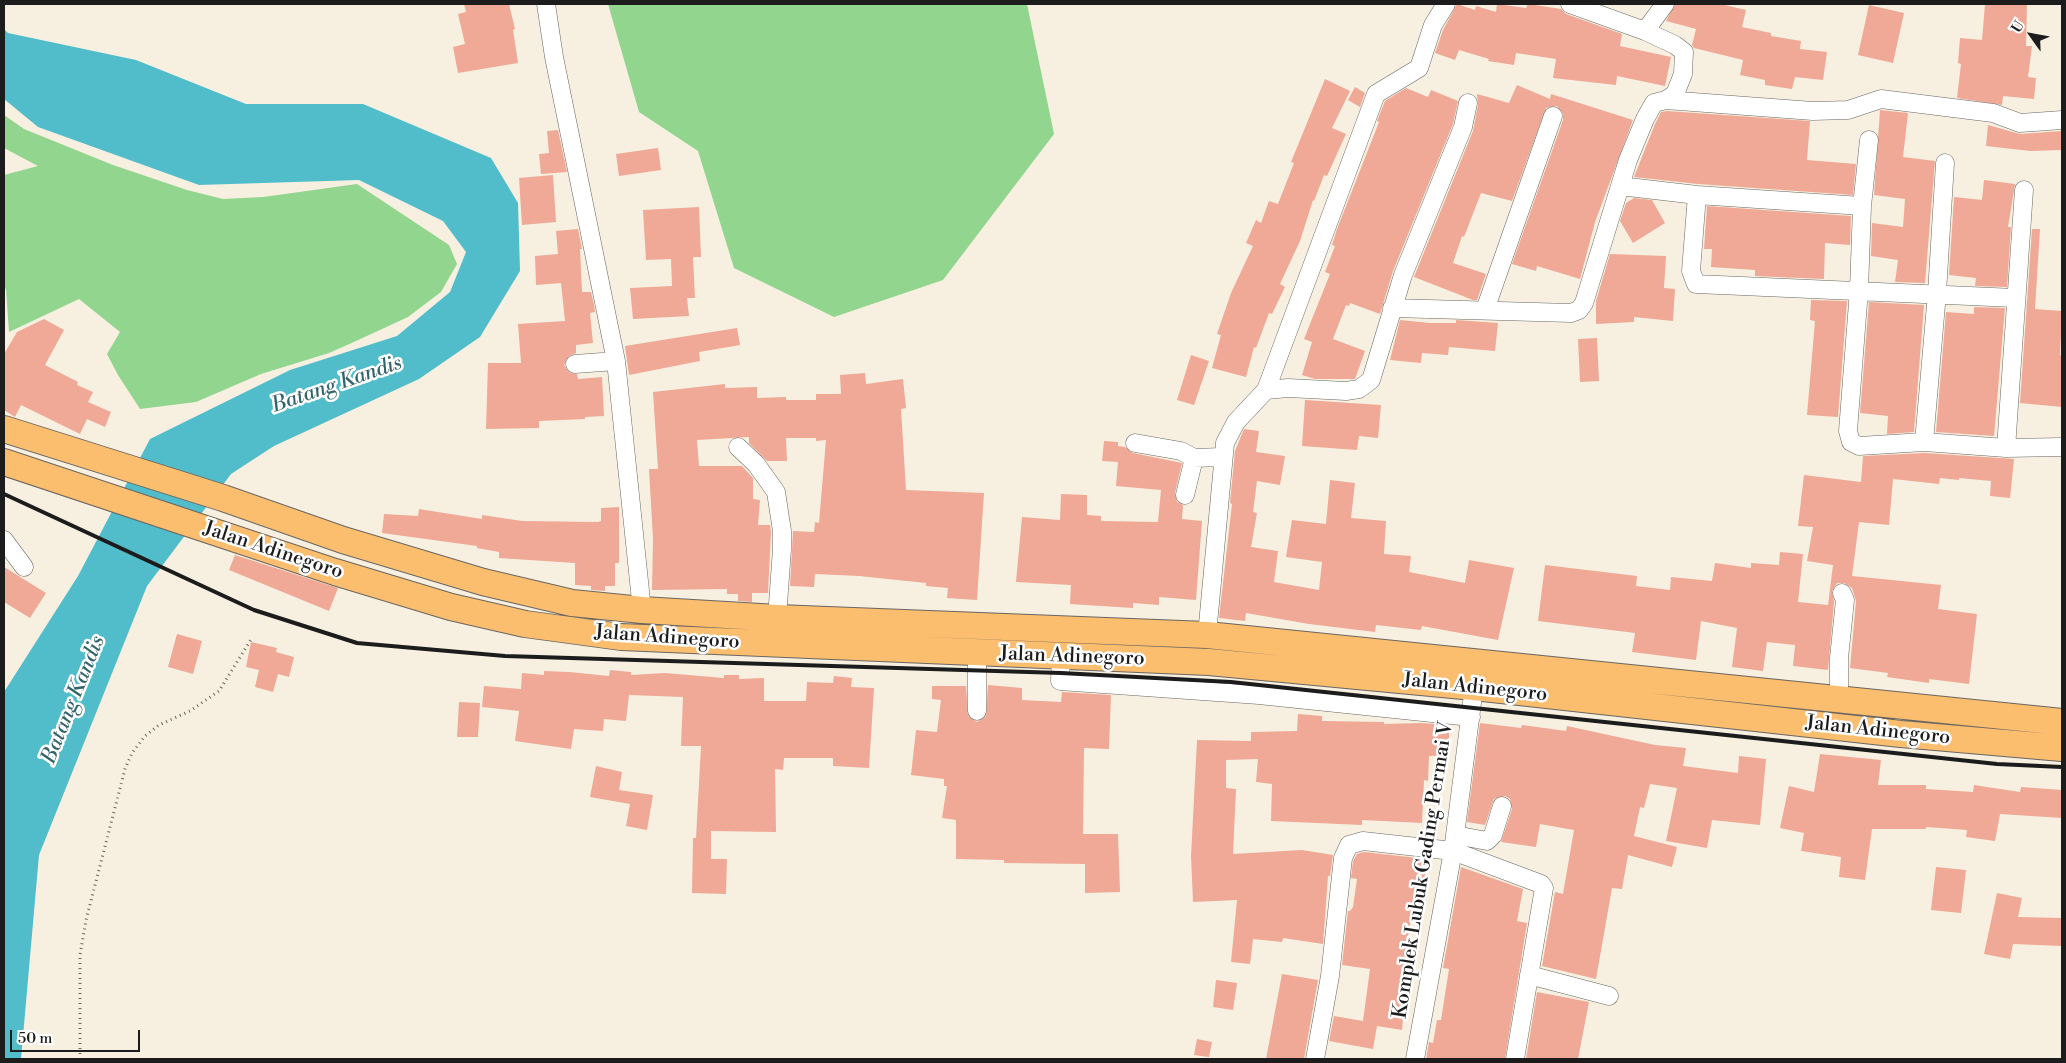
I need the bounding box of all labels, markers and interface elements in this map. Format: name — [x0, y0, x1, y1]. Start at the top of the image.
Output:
north arrow — [2006, 10, 2056, 60]
text: U — [2008, 18, 2029, 36]
water label: Batang Kandis — [269, 351, 405, 419]
street label: Jalan Adinegoro — [200, 517, 346, 585]
street label: Jalan Adinegoro — [594, 621, 740, 655]
water label: Batang Kandis — [37, 632, 111, 768]
street label: Jalan Adinegoro — [999, 642, 1145, 672]
street label: Jalan Adinegoro — [1401, 668, 1549, 708]
street label: Jalan Adinegoro — [1804, 711, 1952, 751]
street label: Komplek Lubuk Gading Permai V — [1389, 720, 1459, 1020]
scale bar — [12, 1020, 142, 1052]
text: 50 m — [18, 1029, 52, 1048]

